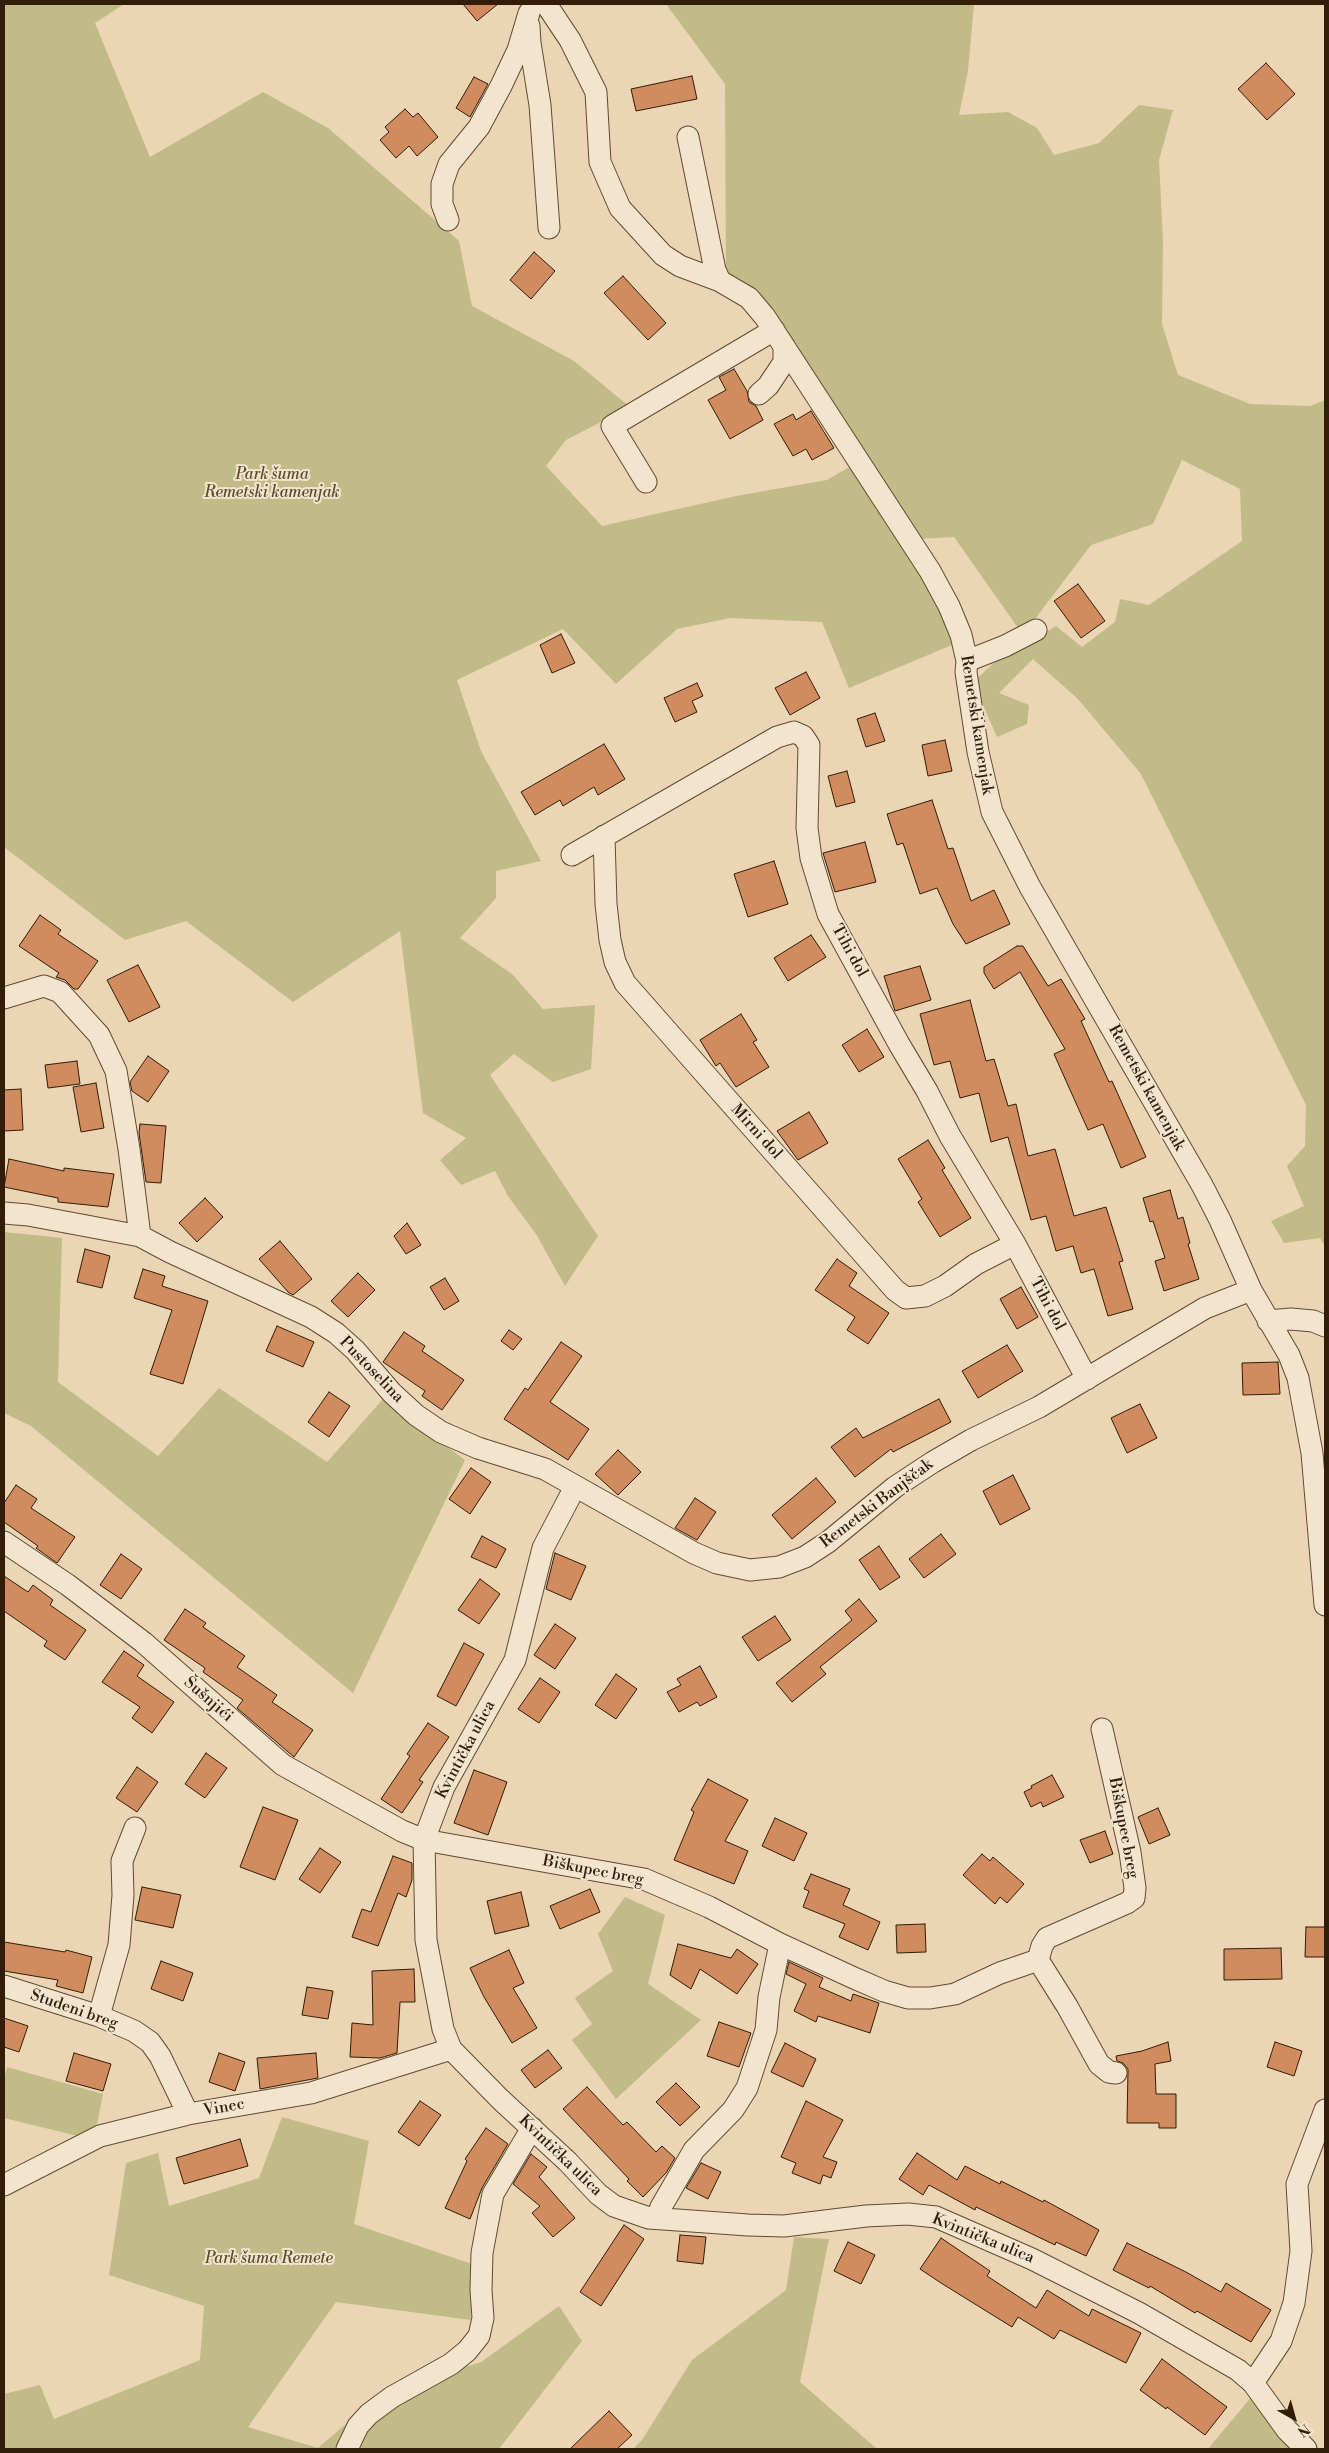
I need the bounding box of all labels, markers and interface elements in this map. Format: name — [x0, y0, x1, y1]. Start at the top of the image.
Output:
park label: Park šuma Remetski kamenjak — [204, 465, 340, 503]
street label: Remetski kamenjak — [955, 654, 997, 796]
street label: Tihi dol — [827, 921, 871, 981]
street label: Remetski kamenjak — [1103, 1022, 1189, 1154]
street label: Mirni dol — [726, 1100, 786, 1164]
street label: Tihi dol — [1025, 1274, 1069, 1334]
street label: Pustoselina — [335, 1333, 407, 1407]
street label: Remetski Banjščak — [817, 1455, 937, 1553]
street label: Šušnjići — [180, 1673, 236, 1727]
street label: Kvintička ulica — [432, 1698, 500, 1802]
street label: Biškupec breg — [1104, 1776, 1142, 1880]
street label: Biškupec breg — [541, 1852, 645, 1890]
street label: Studeni breg — [28, 1986, 120, 2034]
street label: Vinec — [202, 2095, 246, 2121]
street label: Kvintička ulica — [514, 2111, 606, 2201]
street label: Kvintička ulica — [929, 2210, 1037, 2268]
park label: Park šuma Remete — [205, 2249, 333, 2269]
north arrow — [1269, 2393, 1319, 2443]
text: N — [1293, 2419, 1313, 2440]

